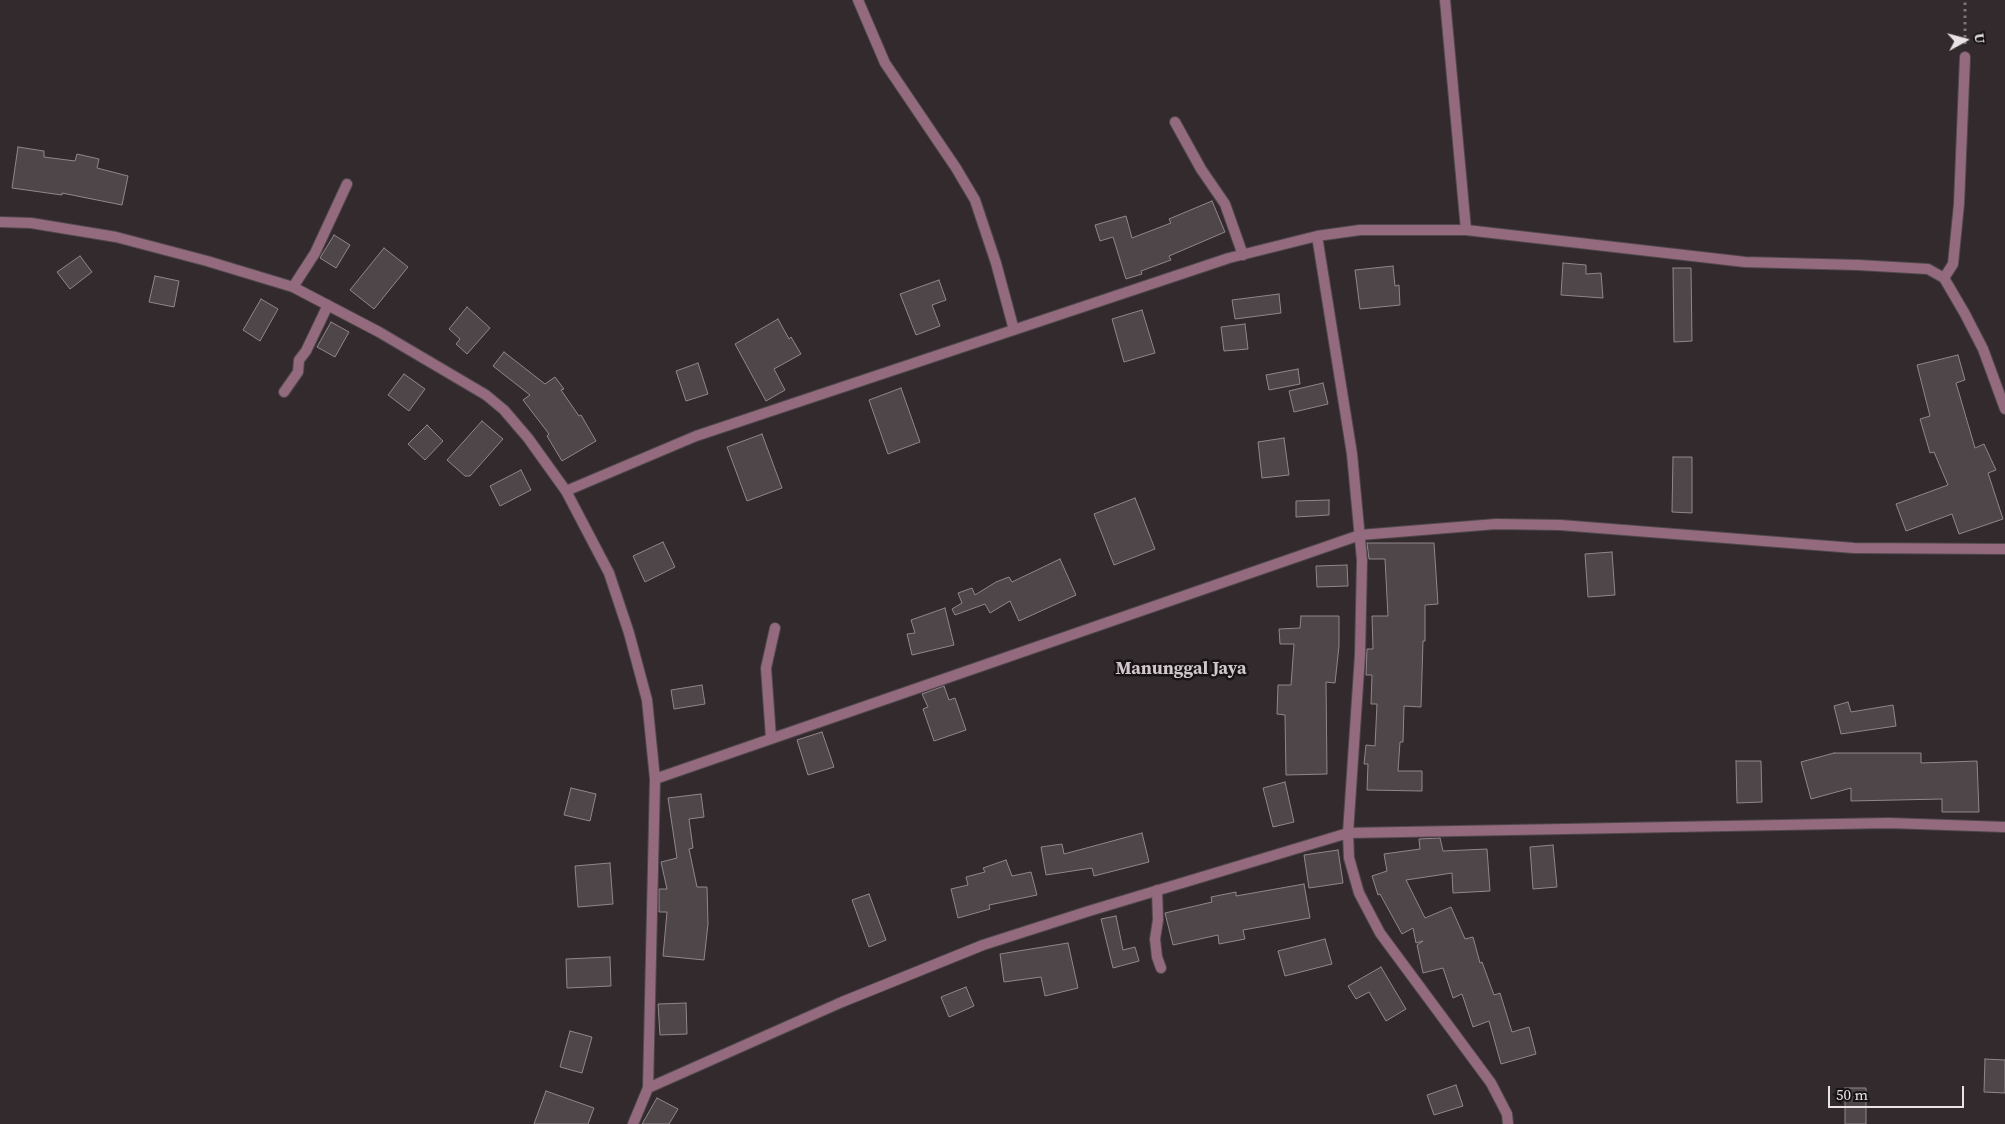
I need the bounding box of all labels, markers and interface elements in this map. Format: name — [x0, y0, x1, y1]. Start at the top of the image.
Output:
north arrow — [1940, 15, 1990, 65]
text: U — [1969, 32, 1990, 44]
district label: Manunggal Jaya — [1116, 658, 1246, 680]
scale bar — [1830, 1076, 1966, 1108]
text: 50 m — [1836, 1084, 1868, 1105]

